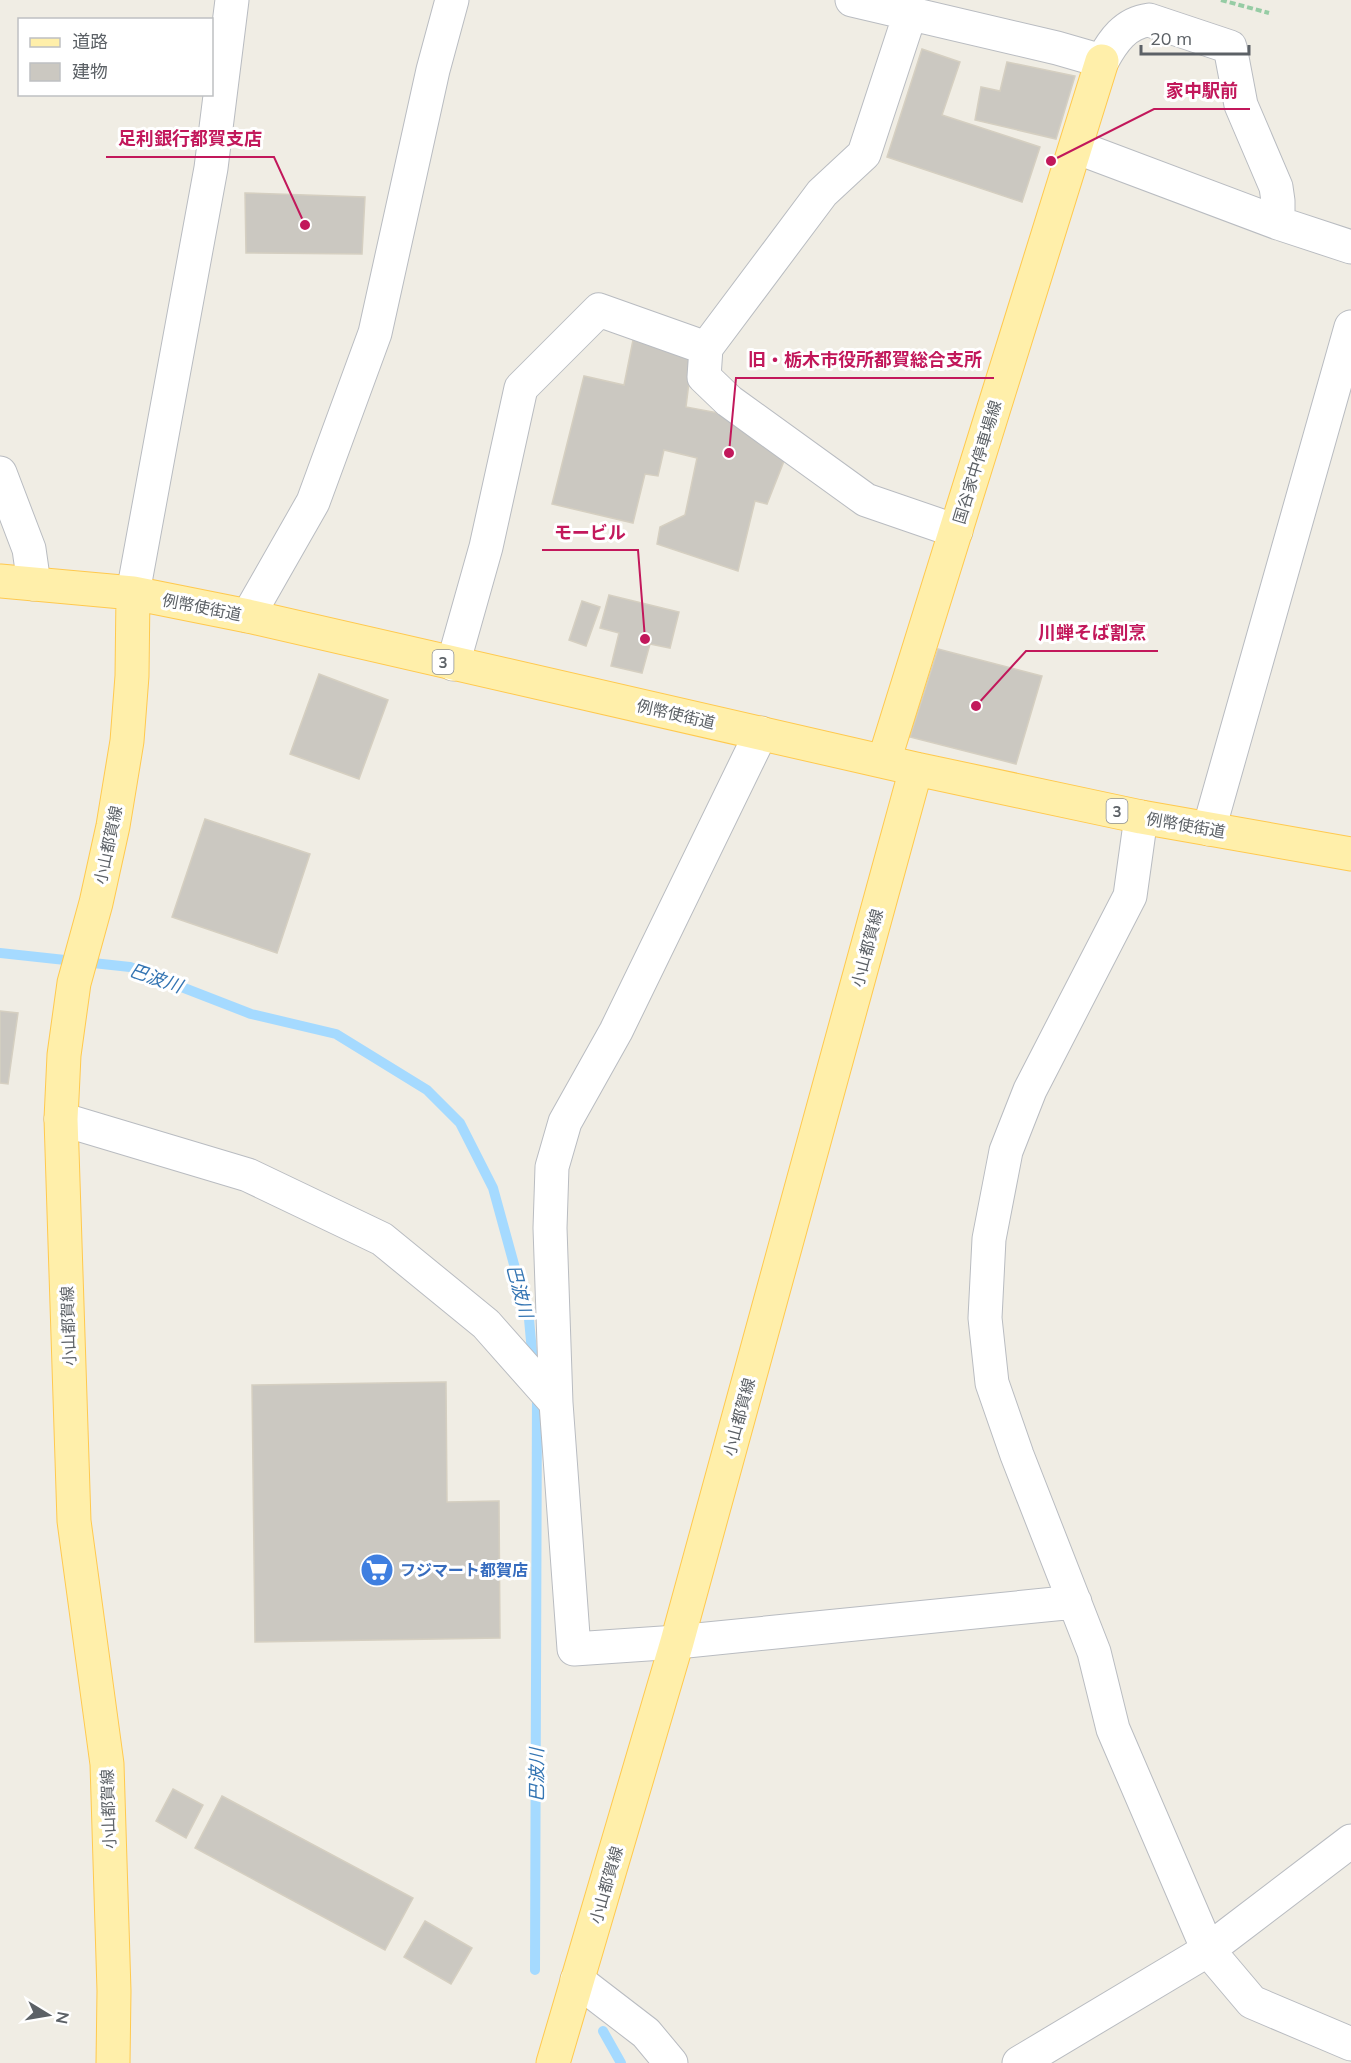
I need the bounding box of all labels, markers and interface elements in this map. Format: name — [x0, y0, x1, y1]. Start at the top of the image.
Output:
legend — [18, 18, 213, 96]
scale bar — [1141, 18, 1249, 56]
text: 20 m — [1150, 27, 1192, 50]
text: 道路 — [72, 30, 108, 53]
text: 建物 — [72, 60, 108, 83]
callout: 家中駅前 — [1154, 73, 1250, 109]
text: 家中駅前 — [1166, 79, 1238, 102]
callout: 足利銀行都賀支店 — [106, 121, 274, 157]
text: 足利銀行都賀支店 — [118, 127, 262, 150]
callout: 旧・栃木市役所都賀総合支所 — [736, 342, 994, 378]
text: 旧・栃木市役所都賀総合支所 — [748, 348, 982, 371]
street label: 国谷家中停車場線 — [949, 398, 1005, 526]
callout: モービル — [542, 514, 638, 550]
text: モービル — [554, 521, 626, 544]
street label: 例幣使街道 — [161, 590, 243, 624]
callout: 川蝉そば割烹 — [1026, 615, 1158, 651]
text: 川蝉そば割烹 — [1038, 621, 1146, 644]
road number: 3 — [432, 650, 454, 674]
street label: 例幣使街道 — [635, 695, 717, 733]
road number: 3 — [1106, 799, 1128, 823]
street label: 小山都賀線 — [90, 804, 126, 886]
street label: 例幣使街道 — [1145, 808, 1227, 842]
street label: 小山都賀線 — [847, 907, 887, 989]
water label: 巴波川 — [127, 958, 187, 998]
water label: 巴波川 — [502, 1262, 539, 1322]
street label: 小山都賀線 — [57, 1286, 79, 1366]
street label: 小山都賀線 — [719, 1376, 759, 1458]
supermarket icon: フジマート都賀店 — [359, 1552, 395, 1588]
place label: フジマート都賀店 — [400, 1560, 528, 1580]
water label: 巴波川 — [525, 1746, 548, 1802]
street label: 小山都賀線 — [97, 1769, 119, 1849]
street label: 小山都賀線 — [585, 1844, 627, 1926]
north arrow — [18, 1985, 78, 2045]
text: N — [52, 2010, 74, 2026]

